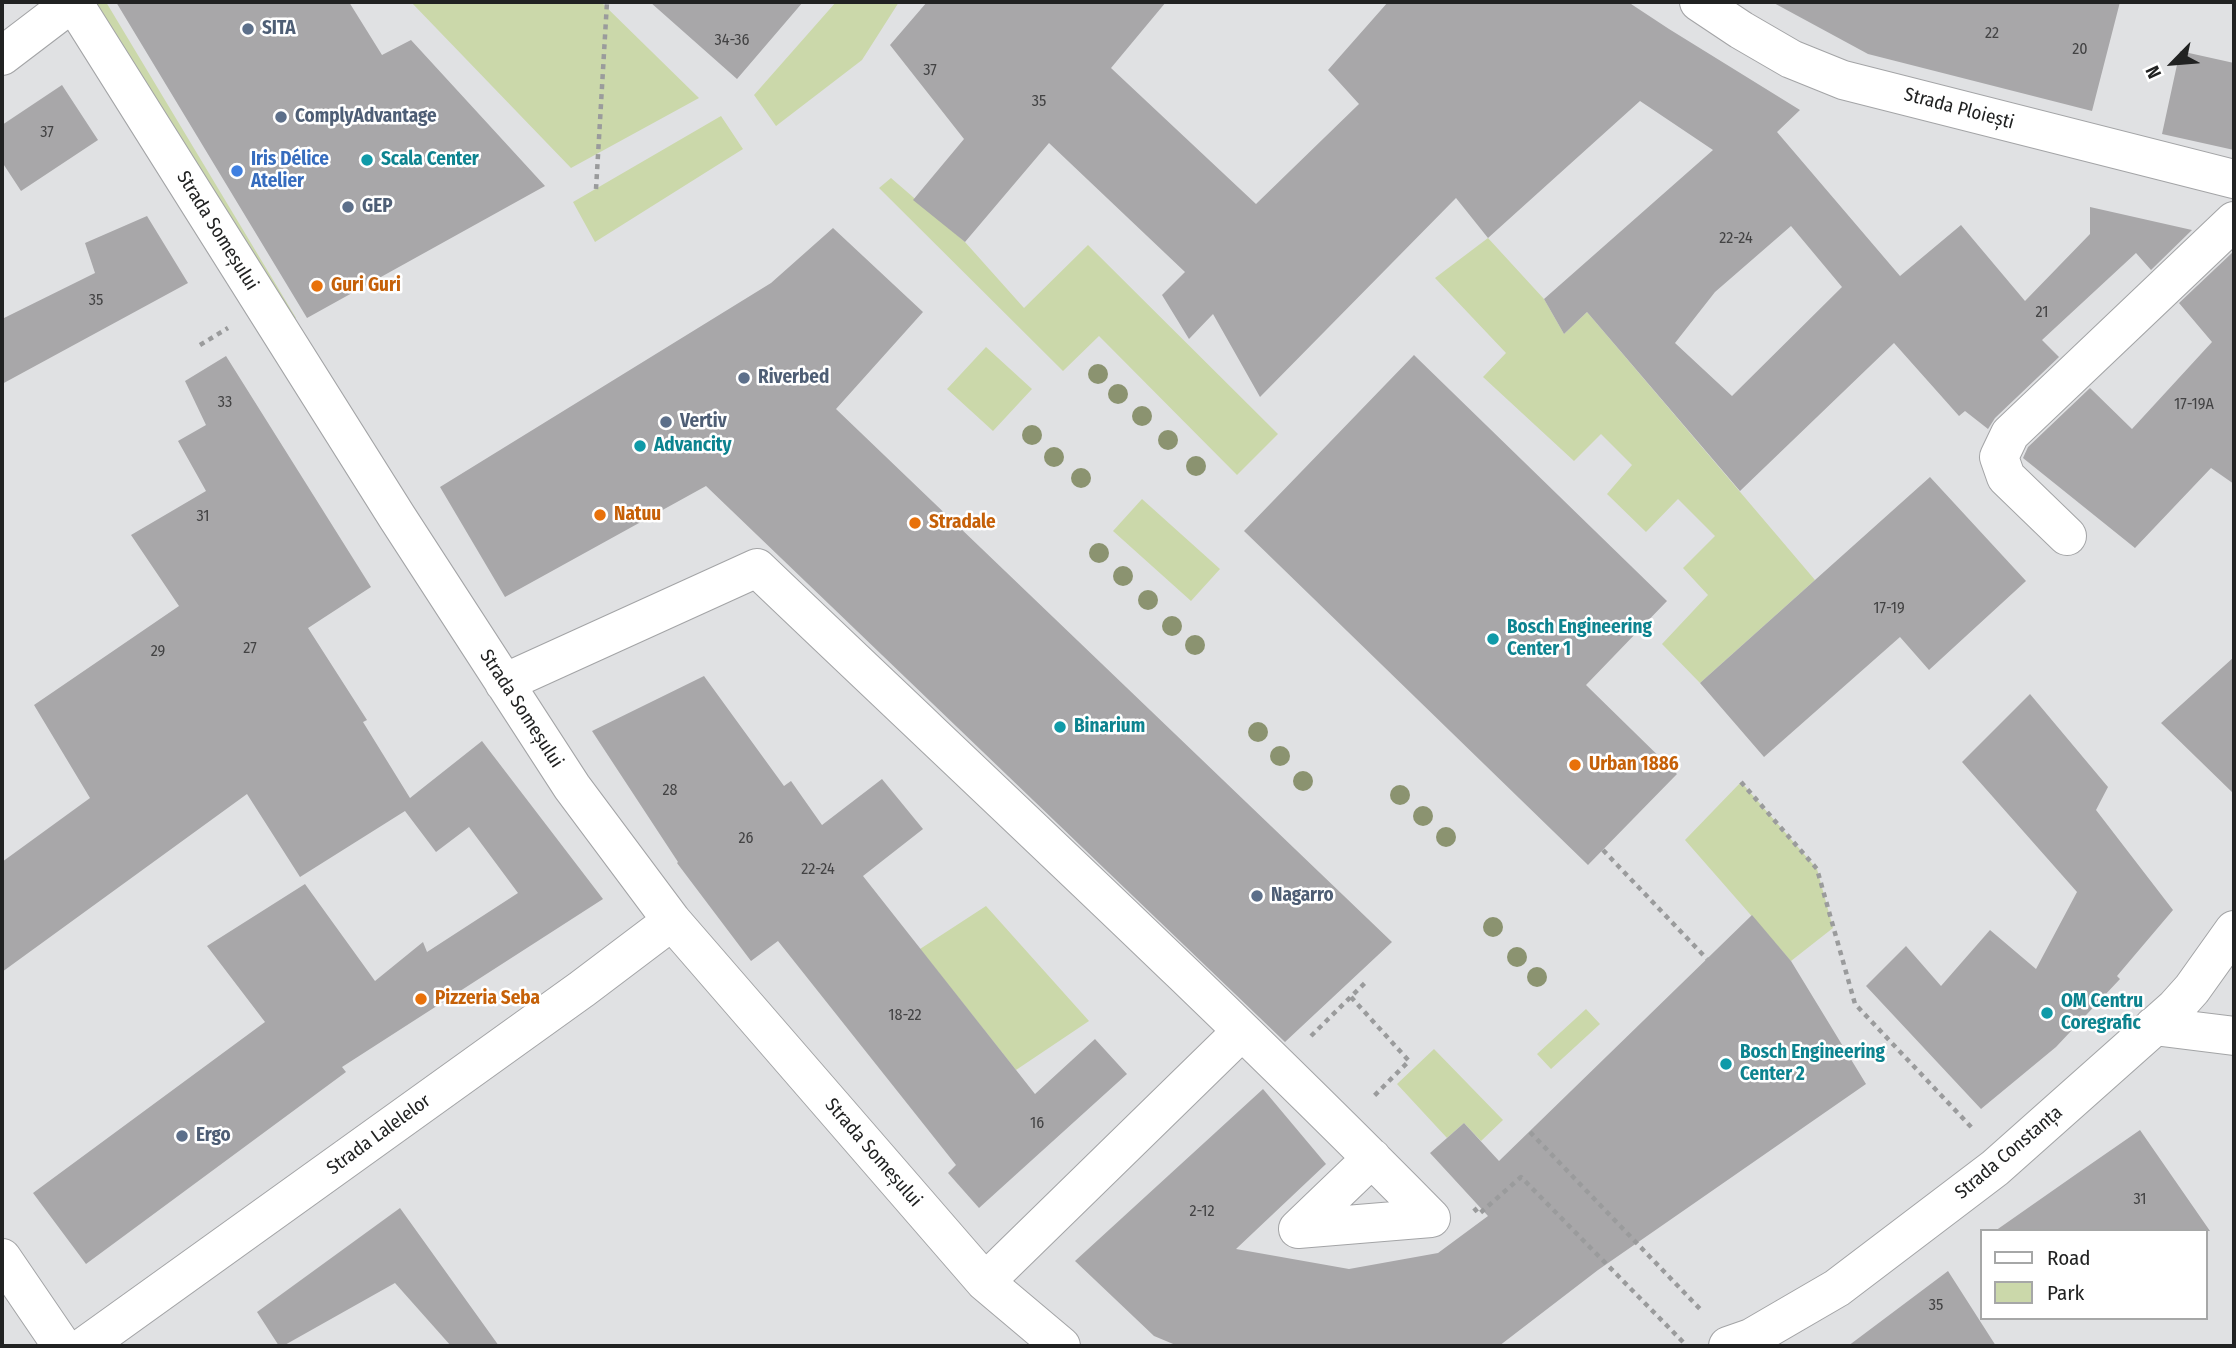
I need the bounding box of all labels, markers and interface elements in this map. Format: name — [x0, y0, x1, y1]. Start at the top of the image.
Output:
place label: SITA — [262, 18, 296, 40]
marker: SITA — [240, 21, 256, 37]
house number: 22 — [1985, 24, 1999, 44]
north arrow — [2138, 28, 2208, 98]
house number: 34-36 — [715, 31, 749, 51]
house number: 20 — [2072, 40, 2088, 60]
house number: 37 — [923, 61, 937, 81]
text: N — [2141, 62, 2166, 82]
street label: Strada Ploiești — [1902, 83, 2016, 135]
house number: 35 — [1032, 92, 1046, 112]
place label: ComplyAdvantage — [295, 106, 437, 128]
marker: ComplyAdvantage — [273, 109, 289, 125]
house number: 37 — [40, 123, 54, 143]
place label: Iris Délice Atelier — [251, 149, 329, 193]
place label: Scala Center — [381, 149, 479, 171]
marker: Scala Center — [359, 152, 375, 168]
marker: Iris Délice Atelier — [229, 163, 245, 179]
street label: Strada Someșului — [171, 167, 263, 295]
place label: GEP — [362, 196, 393, 218]
marker: GEP — [340, 199, 356, 215]
house number: 22-24 — [1719, 229, 1753, 249]
place label: Guri Guri — [331, 275, 401, 297]
marker: Guri Guri — [309, 278, 325, 294]
house number: 35 — [89, 291, 103, 311]
house number: 21 — [2036, 303, 2048, 323]
place label: Riverbed — [758, 367, 829, 389]
marker: Riverbed — [736, 370, 752, 386]
house number: 33 — [218, 393, 232, 413]
house number: 17-19A — [2174, 395, 2214, 415]
place label: Vertiv — [680, 411, 727, 433]
marker: Vertiv — [658, 414, 674, 430]
place label: Advancity — [654, 435, 732, 457]
marker: Advancity — [632, 438, 648, 454]
place label: Natuu — [614, 504, 661, 526]
house number: 31 — [196, 507, 210, 527]
marker: Natuu — [592, 507, 608, 523]
place label: Stradale — [929, 512, 996, 534]
marker: Stradale — [907, 515, 923, 531]
house number: 17-19 — [1873, 599, 1905, 619]
place label: Bosch Engineering Center 1 — [1507, 617, 1652, 661]
marker: Bosch Engineering Center 1 — [1485, 631, 1501, 647]
house number: 27 — [243, 639, 257, 659]
house number: 29 — [151, 642, 165, 662]
street label: Strada Someșului — [474, 646, 568, 772]
place label: Binarium — [1074, 716, 1145, 738]
marker: Binarium — [1052, 719, 1068, 735]
place label: Urban 1886 — [1589, 754, 1679, 776]
marker: Urban 1886 — [1567, 757, 1583, 773]
house number: 28 — [662, 781, 678, 801]
house number: 26 — [739, 829, 753, 849]
house number: 22-24 — [801, 860, 835, 880]
place label: Nagarro — [1271, 885, 1334, 907]
marker: Nagarro — [1249, 888, 1265, 904]
place label: Pizzeria Seba — [435, 988, 540, 1010]
marker: Pizzeria Seba — [413, 991, 429, 1007]
place label: OM Centru Coregrafic — [2061, 991, 2143, 1035]
marker: OM Centru Coregrafic — [2039, 1005, 2055, 1021]
house number: 18-22 — [888, 1006, 922, 1026]
place label: Bosch Engineering Center 2 — [1740, 1042, 1885, 1086]
marker: Bosch Engineering Center 2 — [1718, 1056, 1734, 1072]
street label: Strada Lalelelor — [323, 1090, 435, 1180]
street label: Strada Someșului — [820, 1094, 926, 1212]
street label: Strada Constanța — [1951, 1101, 2067, 1205]
house number: 16 — [1030, 1114, 1044, 1134]
place label: Ergo — [196, 1125, 231, 1147]
marker: Ergo — [174, 1128, 190, 1144]
house number: 31 — [2133, 1190, 2147, 1210]
house number: 2-12 — [1189, 1202, 1215, 1222]
legend — [1980, 1229, 2208, 1320]
text: Road — [2047, 1245, 2091, 1271]
text: Park — [2047, 1280, 2084, 1306]
house number: 35 — [1929, 1296, 1943, 1316]

